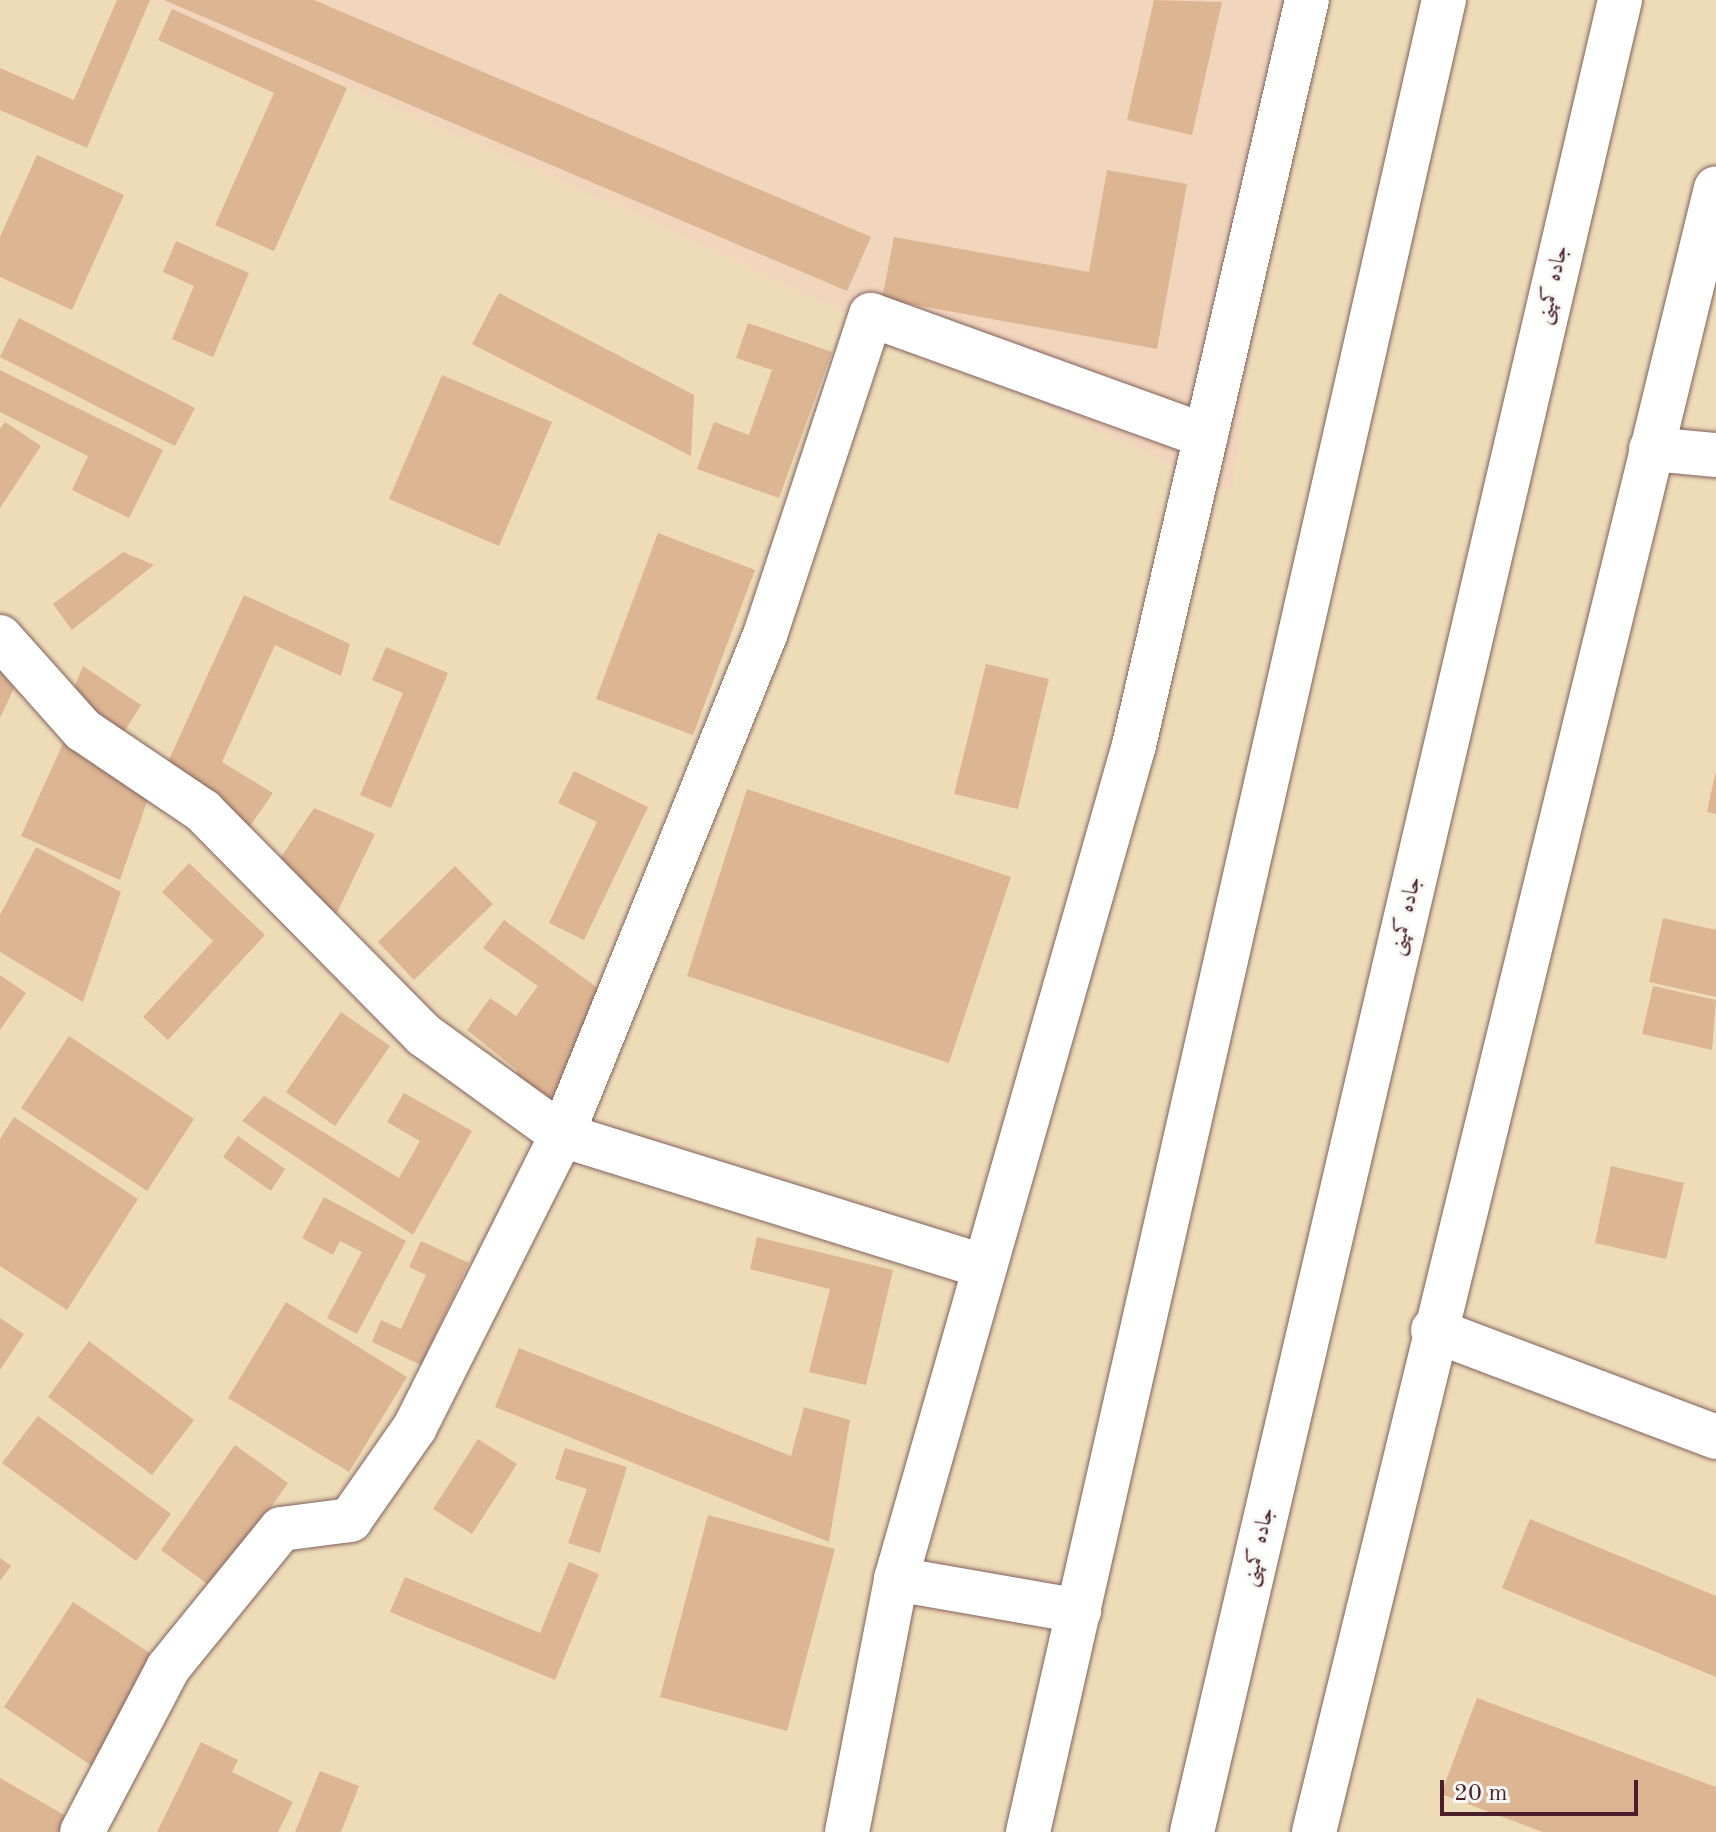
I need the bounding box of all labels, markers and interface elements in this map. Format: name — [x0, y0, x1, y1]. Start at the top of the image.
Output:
street label: جاده کمپنی — [1531, 243, 1575, 327]
street label: جاده کمپنی — [1384, 874, 1428, 958]
street label: جاده کمپنی — [1237, 1505, 1281, 1589]
scale bar — [1444, 1764, 1642, 1814]
text: 20 m — [1454, 1782, 1508, 1806]

